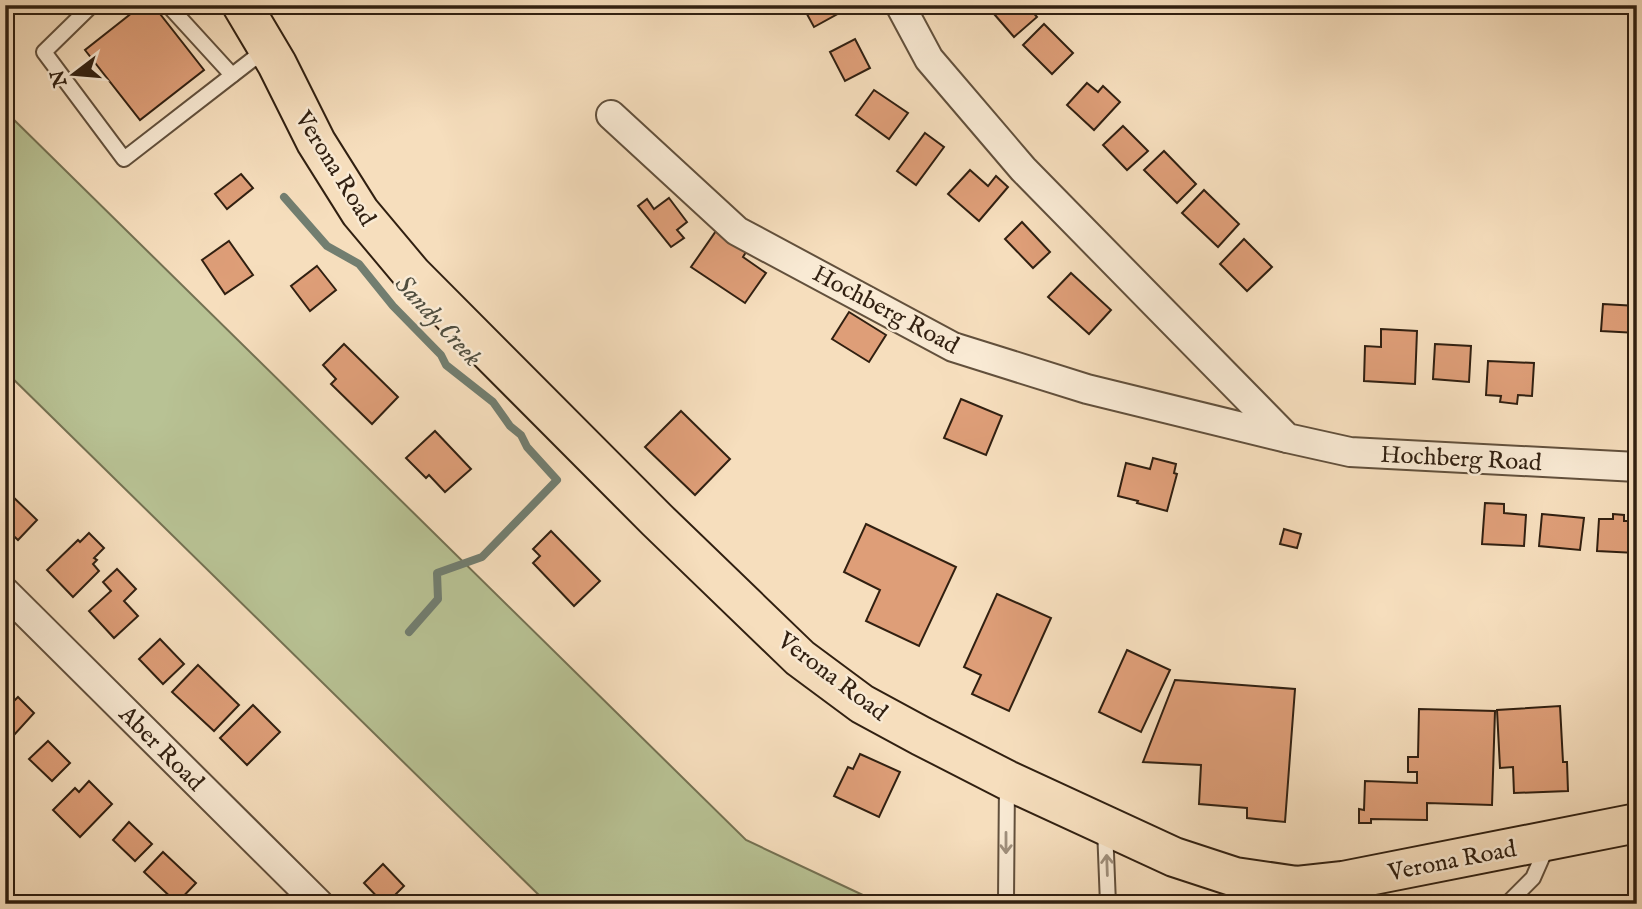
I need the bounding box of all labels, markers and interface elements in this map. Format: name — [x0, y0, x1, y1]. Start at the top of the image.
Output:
north arrow — [38, 38, 108, 108]
text: N — [46, 66, 74, 90]
street label: Verona Road — [287, 105, 382, 232]
street label: Hochberg Road — [807, 259, 964, 362]
water label: Sandy Creek — [387, 268, 489, 374]
street label: Hochberg Road — [1380, 440, 1543, 479]
street label: Verona Road — [770, 625, 893, 729]
street label: Aber Road — [111, 699, 210, 798]
one-way arrow — [999, 831, 1013, 854]
street label: Verona Road — [1385, 834, 1519, 889]
one-way arrow — [1100, 853, 1113, 876]

